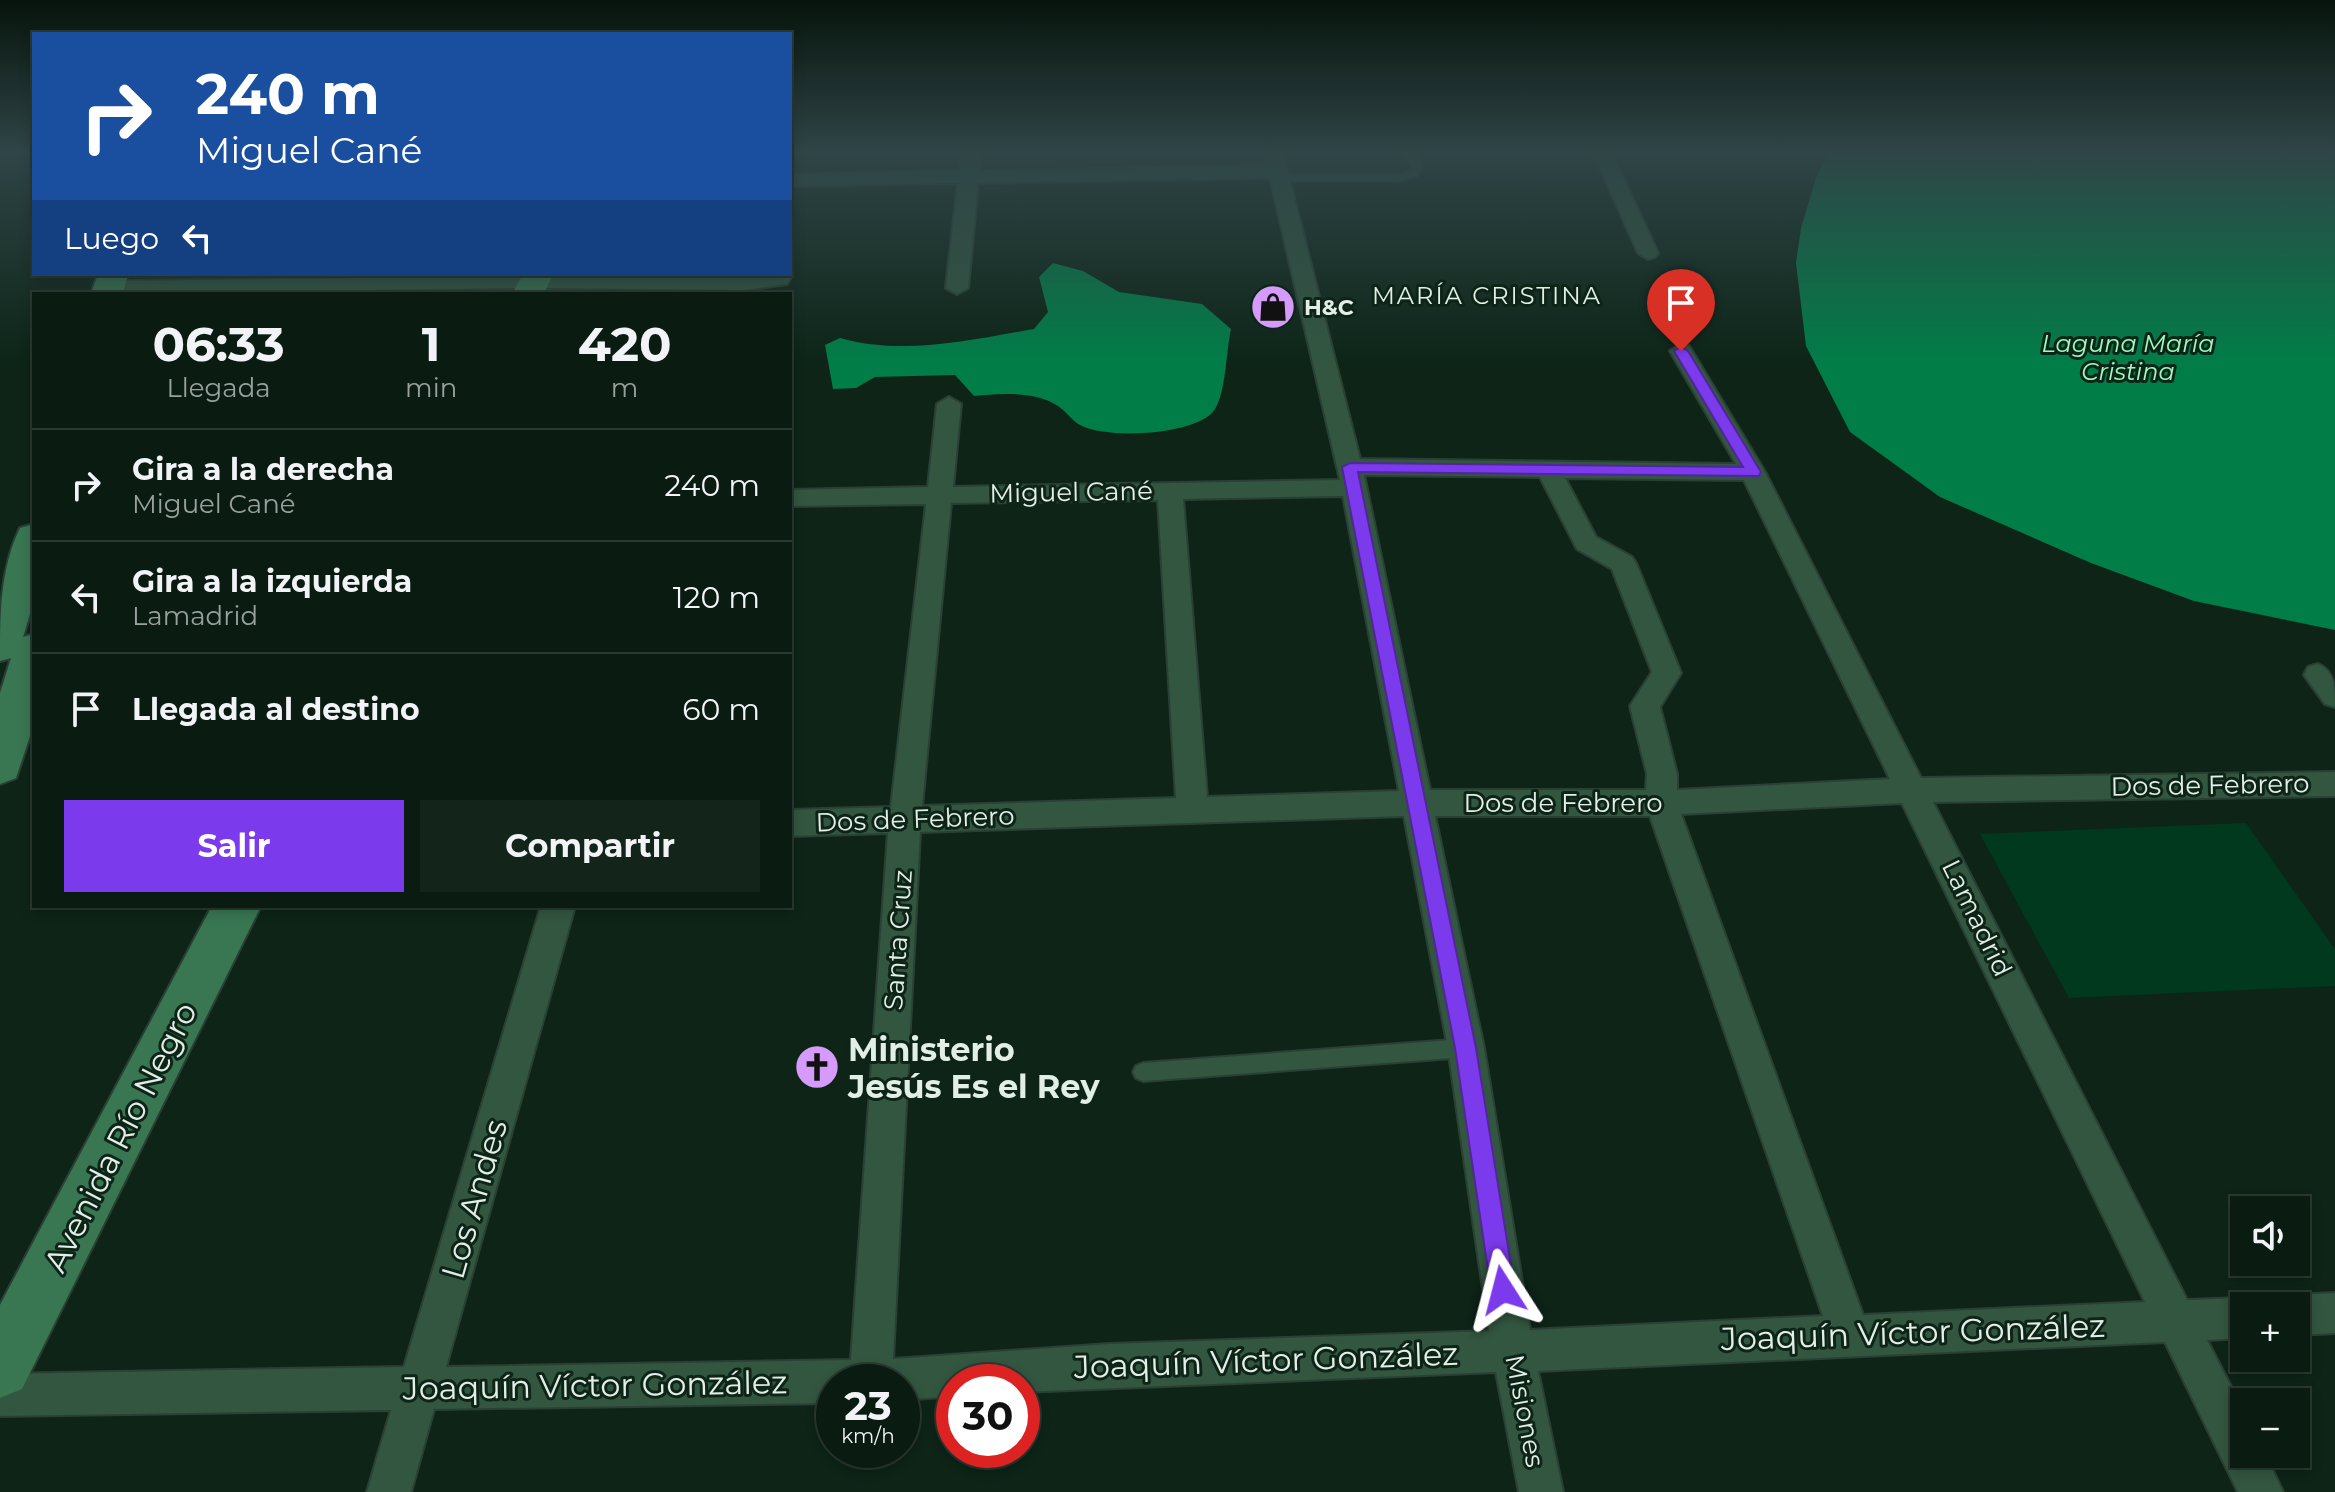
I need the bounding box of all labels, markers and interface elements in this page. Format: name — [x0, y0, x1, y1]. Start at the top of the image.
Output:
text: 240 m — [196, 60, 380, 128]
icon: right — [64, 64, 168, 168]
text: Miguel Cané — [196, 128, 422, 172]
icon: left — [175, 216, 219, 260]
text: Luego — [64, 220, 159, 257]
pin — [1647, 269, 1715, 351]
district label: MARÍA CRISTINA — [1372, 281, 1602, 310]
icon: arrive — [1659, 281, 1703, 325]
shop icon: H&C — [1249, 283, 1297, 331]
place label: H&C — [1304, 294, 1354, 321]
text: 06:33 — [152, 315, 285, 373]
text: 1 — [422, 315, 441, 373]
text: 420 — [578, 315, 672, 373]
water label: Laguna María Cristina — [2042, 329, 2214, 386]
text: Llegada — [166, 372, 271, 404]
text: min — [405, 372, 457, 404]
text: m — [611, 372, 638, 404]
text: Gira a la derecha — [132, 451, 394, 488]
icon: right — [64, 463, 108, 507]
text: 240 m — [664, 467, 760, 504]
street label: Miguel Cané — [989, 475, 1153, 509]
text: Miguel Cané — [132, 488, 295, 520]
text: Gira a la izquierda — [132, 563, 412, 600]
icon: left — [64, 575, 108, 619]
text: 120 m — [673, 579, 760, 616]
text: Lamadrid — [132, 600, 258, 632]
icon: arrive — [64, 687, 108, 731]
text: Llegada al destino — [132, 691, 420, 728]
text: 60 m — [682, 691, 760, 728]
street label: Dos de Febrero — [2110, 767, 2310, 803]
street label: Dos de Febrero — [1464, 787, 1662, 819]
button: Salir — [64, 800, 404, 892]
button: Compartir — [420, 800, 760, 892]
street label: Dos de Febrero — [815, 800, 1015, 838]
street label: Lamadrid — [1935, 854, 2019, 982]
street label: Santa Cruz — [877, 869, 919, 1011]
street label: Avenida Río Negro — [35, 996, 205, 1278]
place label: Ministerio Jesús Es el Rey — [847, 1030, 1101, 1106]
church icon: Ministerio Jesús Es el Rey — [793, 1043, 841, 1091]
street label: Los Andes — [433, 1115, 515, 1283]
map controls — [2230, 1196, 2310, 1468]
button: sound — [2230, 1196, 2310, 1276]
position arrow — [1461, 1248, 1545, 1332]
button: + — [2230, 1292, 2310, 1372]
street label: Joaquín Víctor González — [1719, 1306, 2106, 1358]
street label: Joaquín Víctor González — [1072, 1334, 1459, 1386]
street label: Misiones — [1498, 1352, 1552, 1470]
street label: Joaquín Víctor González — [401, 1362, 788, 1408]
speed limit sign: 30 — [936, 1364, 1040, 1468]
text: 23 — [844, 1381, 892, 1430]
button: − — [2230, 1388, 2310, 1468]
text: km/h — [841, 1424, 895, 1448]

